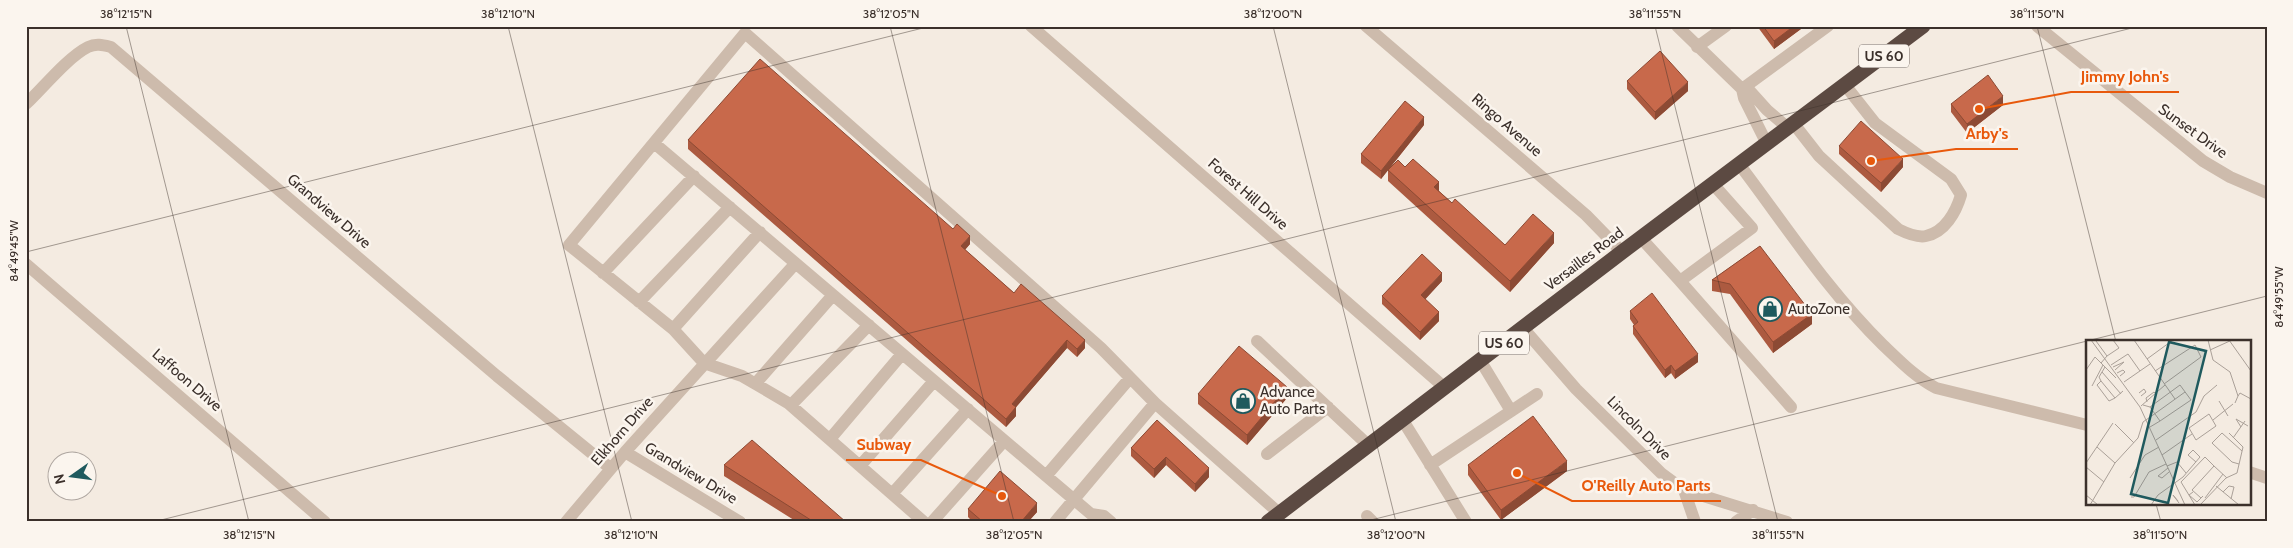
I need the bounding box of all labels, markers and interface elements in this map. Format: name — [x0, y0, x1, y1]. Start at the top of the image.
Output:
text: 38°12'15"N — [100, 6, 152, 21]
text: 38°12'10"N — [481, 6, 535, 21]
text: 38°12'05"N — [863, 6, 919, 21]
text: 38°12'00"N — [1244, 6, 1302, 21]
text: 38°11'55"N — [1629, 6, 1681, 21]
text: 38°11'50"N — [2010, 6, 2064, 21]
road number: US 60 — [1859, 44, 1909, 68]
callout: Jimmy John's — [2071, 61, 2179, 92]
text: Jimmy John's — [2080, 67, 2169, 86]
street label: Ringo Avenue — [1468, 90, 1546, 161]
street label: Sunset Drive — [2155, 100, 2231, 162]
callout: Arby's — [1956, 118, 2018, 149]
text: Arby's — [1966, 124, 2008, 143]
street label: Forest Hill Drive — [1204, 154, 1292, 234]
street label: Grandview Drive — [284, 170, 375, 252]
text: 84°49'45"W — [6, 220, 21, 282]
street label: Versailles Road — [1541, 224, 1627, 294]
text: 84°49'55"W — [2271, 266, 2286, 328]
shop icon: AutoZone — [1757, 296, 1783, 322]
place label: AutoZone — [1788, 300, 1850, 318]
road number: US 60 — [1479, 332, 1529, 354]
inset map — [2086, 340, 2250, 506]
street label: Laffoon Drive — [149, 345, 226, 415]
place label: Advance Auto Parts — [1260, 383, 1325, 418]
shop icon: Advance Auto Parts — [1230, 388, 1256, 414]
street label: Lincoln Drive — [1603, 392, 1675, 464]
street label: Elkhorn Drive — [587, 393, 657, 469]
callout: Subway — [846, 429, 921, 460]
text: Subway — [857, 435, 912, 454]
street label: Grandview Drive — [642, 438, 741, 508]
north arrow — [48, 450, 98, 500]
callout: O'Reilly Auto Parts — [1572, 470, 1721, 501]
text: N — [49, 472, 69, 486]
text: O'Reilly Auto Parts — [1581, 476, 1711, 495]
text: 38°12'15"N — [223, 527, 275, 542]
text: 38°12'10"N — [604, 527, 658, 542]
text: 38°12'05"N — [986, 527, 1042, 542]
text: 38°12'00"N — [1367, 527, 1425, 542]
text: 38°11'55"N — [1752, 527, 1804, 542]
text: 38°11'50"N — [2133, 527, 2187, 542]

